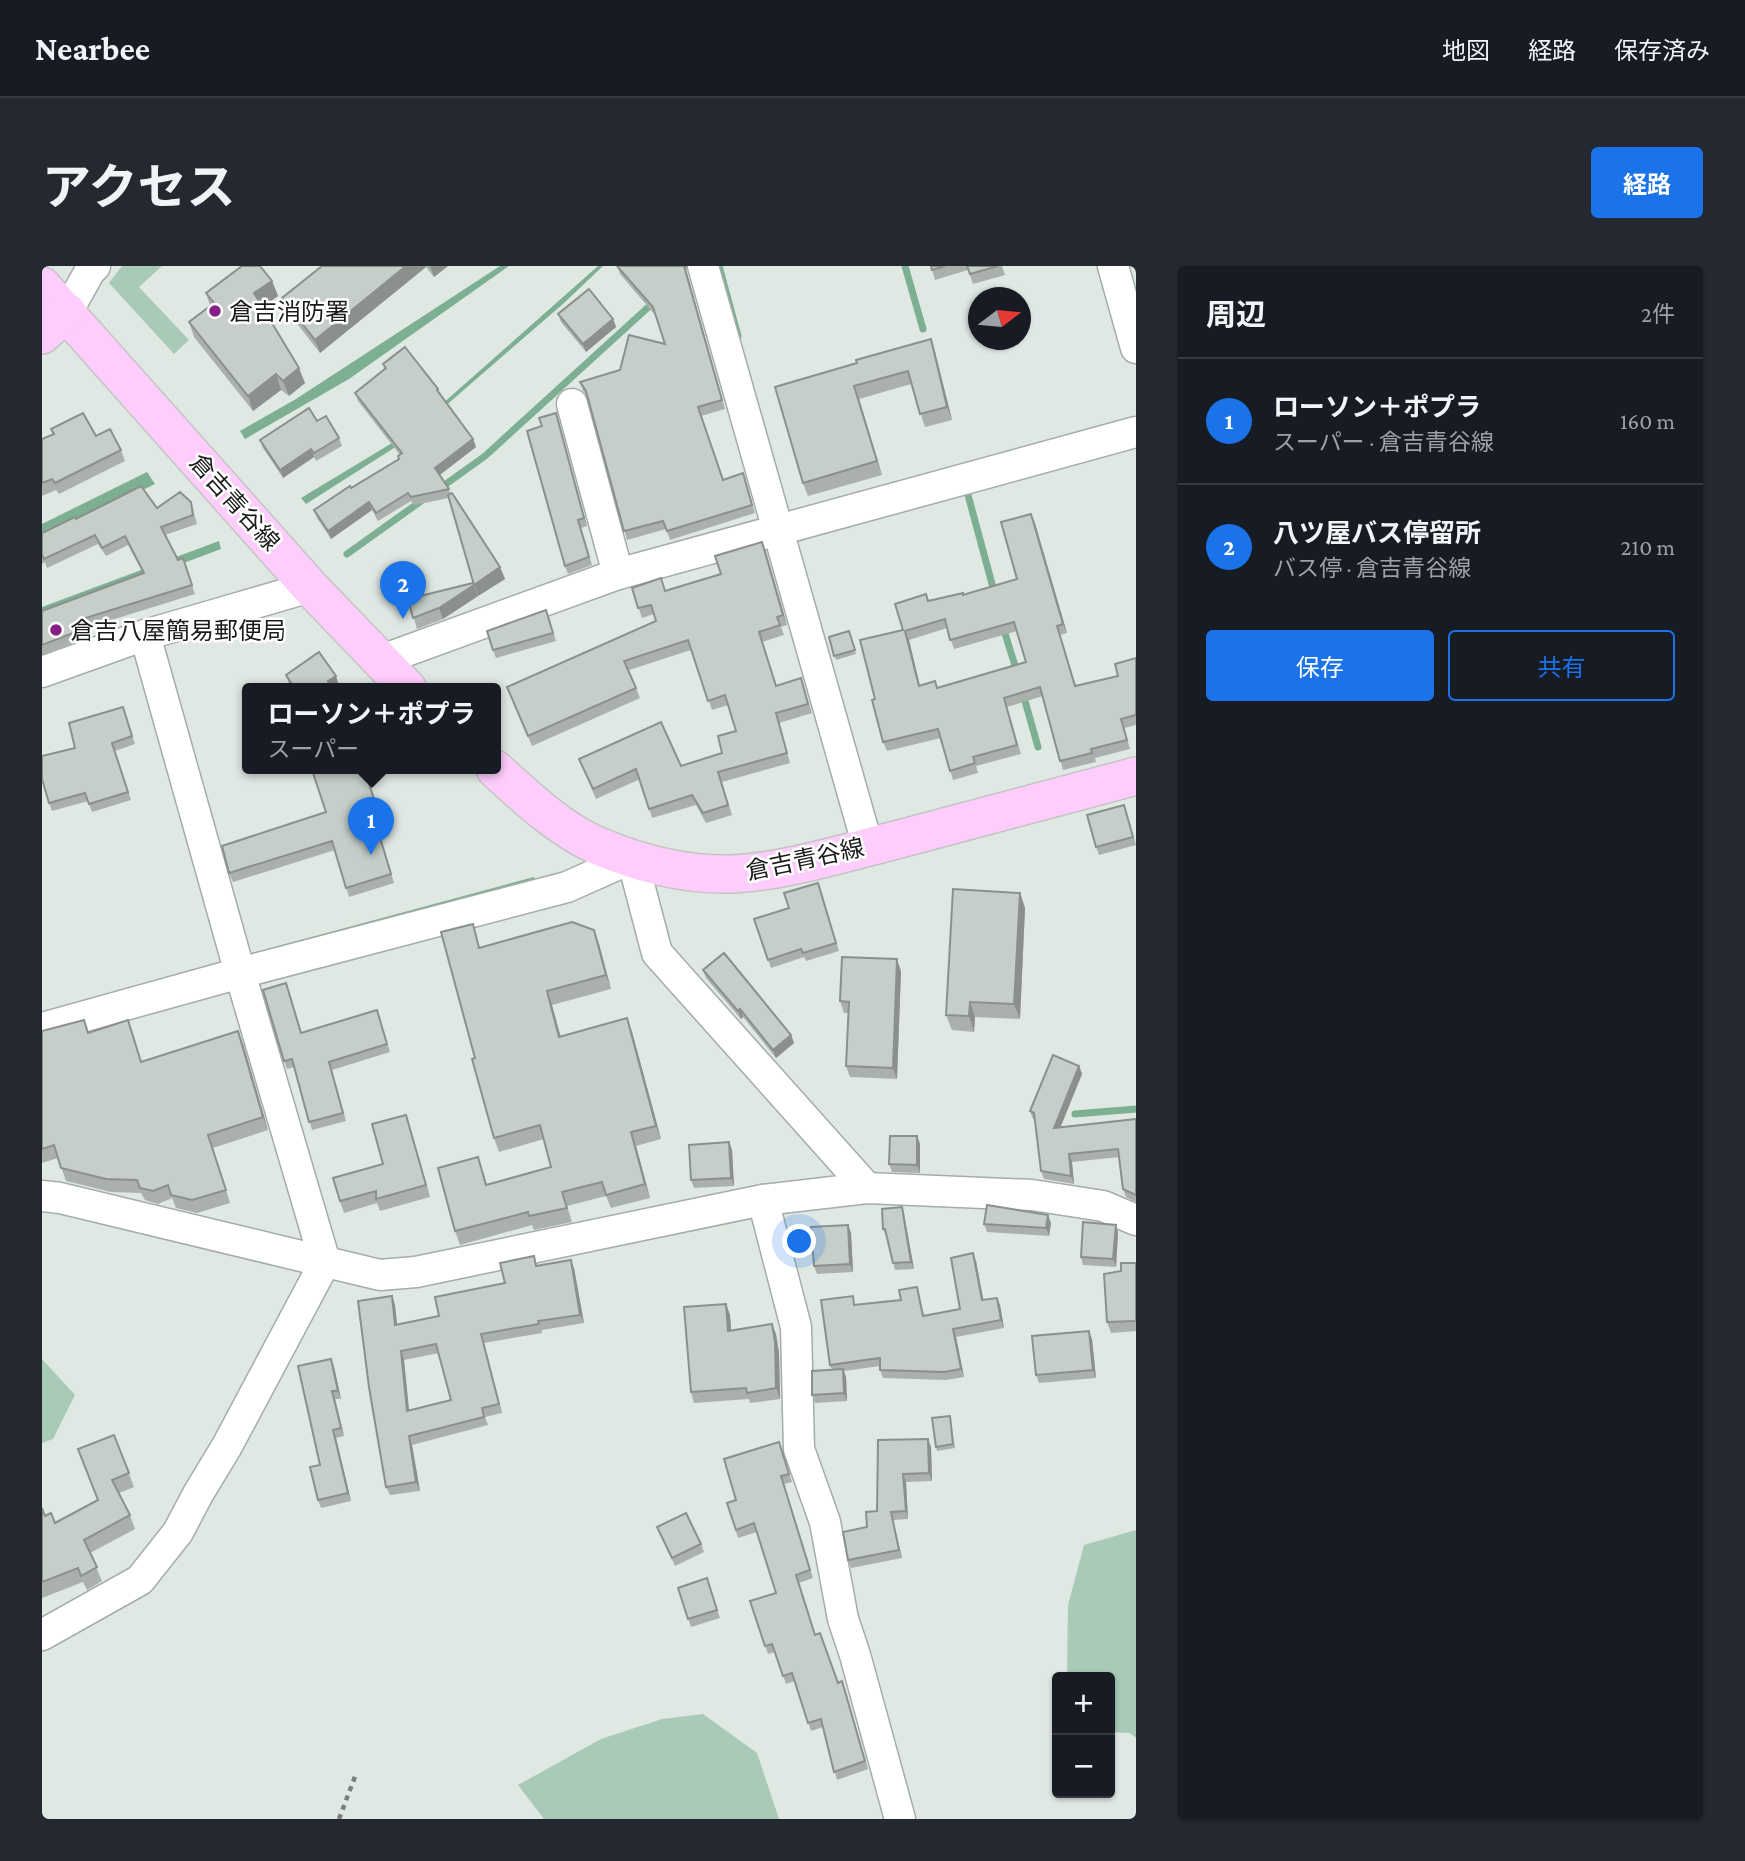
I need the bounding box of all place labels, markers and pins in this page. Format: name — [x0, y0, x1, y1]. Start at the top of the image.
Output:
place label: 倉吉消防署 — [229, 298, 349, 325]
marker: 倉吉消防署 — [207, 303, 223, 319]
pin: 2 — [380, 561, 426, 619]
place label: 倉吉八屋簡易郵便局 — [70, 617, 286, 644]
marker: 倉吉八屋簡易郵便局 — [48, 622, 64, 638]
pin: 1 — [348, 797, 394, 855]

